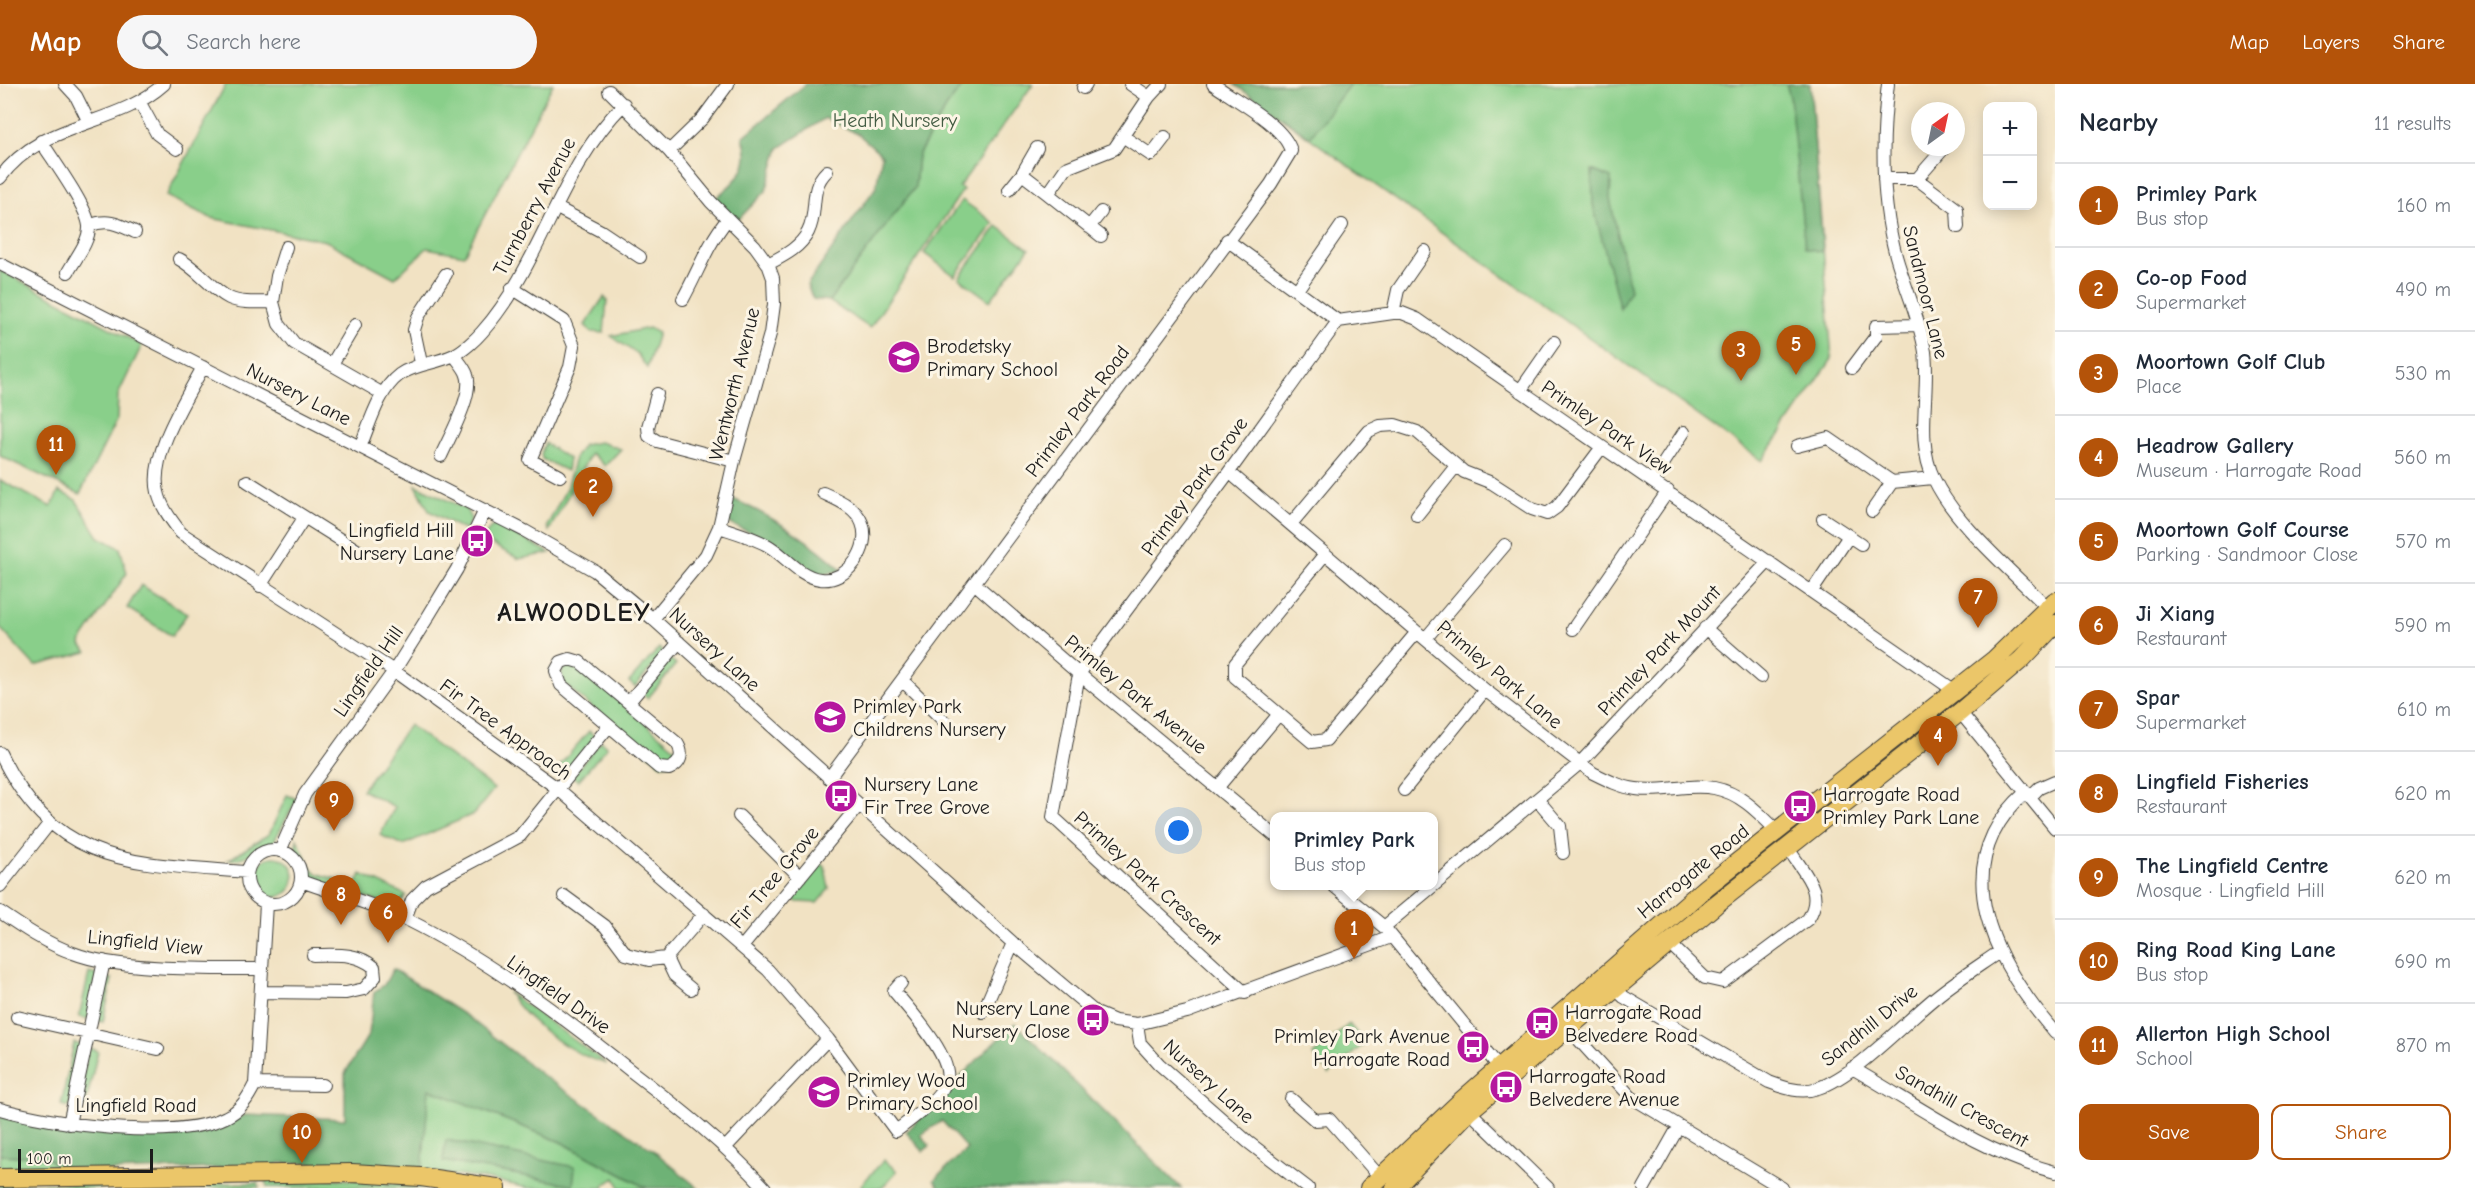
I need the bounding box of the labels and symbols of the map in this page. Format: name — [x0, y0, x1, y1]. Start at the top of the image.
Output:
north arrow — [1911, 102, 1965, 156]
park label: Heath Nursery — [833, 109, 957, 132]
street label: Turnberry Avenue — [488, 133, 580, 279]
street label: Sandmoor Lane — [1898, 223, 1953, 361]
street label: Wentworth Avenue — [704, 305, 765, 463]
pin: 5 — [1776, 326, 1816, 375]
pin: 3 — [1722, 332, 1760, 381]
place label: Brodetsky Primary School — [927, 335, 1058, 381]
school or university icon: Brodetsky Primary School — [886, 339, 922, 375]
street label: Primley Park Road — [1021, 341, 1134, 481]
street label: Nursery Lane — [243, 358, 355, 431]
street label: Primley Park View — [1537, 375, 1676, 480]
street label: Primley Park Grove — [1136, 413, 1252, 560]
pin: 11 — [36, 426, 76, 475]
pin: 2 — [574, 468, 612, 517]
place label: Lingfield Hill Nursery Lane — [340, 519, 454, 565]
bus stop icon: Lingfield Hill Nursery Lane — [459, 523, 495, 559]
pin: 7 — [1958, 578, 1998, 628]
street label: Primley Park Mount — [1593, 580, 1726, 720]
district label: ALWOODLEY — [497, 598, 651, 628]
street label: Nursery Lane — [665, 603, 765, 696]
street label: Primley Park Lane — [1432, 615, 1567, 733]
street label: Lingfield Hill — [329, 621, 408, 721]
street label: Primley Park Avenue — [1060, 630, 1211, 759]
street label: Fir Tree Approach — [435, 674, 576, 785]
place label: Primley Park Childrens Nursery — [853, 695, 1006, 741]
school or university icon: Primley Park Childrens Nursery — [812, 699, 848, 735]
pin: 4 — [1918, 716, 1958, 766]
place label: Nursery Lane Fir Tree Grove — [864, 773, 990, 819]
bus stop icon: Nursery Lane Fir Tree Grove — [823, 778, 859, 814]
pin: 9 — [314, 782, 354, 831]
place label: Harrogate Road Primley Park Lane — [1823, 783, 1979, 829]
bus stop icon: Harrogate Road Primley Park Lane — [1782, 788, 1818, 824]
street label: Primley Park Crescent — [1069, 806, 1227, 951]
your location — [1164, 816, 1193, 845]
street label: Harrogate Road — [1633, 819, 1754, 923]
street label: Fir Tree Grove — [725, 822, 824, 933]
pin: 8 — [322, 876, 360, 925]
pin: 6 — [368, 894, 408, 943]
pin: 1 — [1334, 910, 1374, 959]
street label: Lingfield View — [86, 925, 203, 960]
street label: Lingfield Drive — [503, 950, 615, 1039]
street label: Sandhill Drive — [1817, 980, 1922, 1071]
place label: Nursery Lane Nursery Close — [951, 997, 1070, 1043]
place label: Harrogate Road Belvedere Road — [1565, 1001, 1702, 1047]
bus stop icon: Nursery Lane Nursery Close — [1075, 1002, 1111, 1038]
bus stop icon: Harrogate Road Belvedere Road — [1524, 1005, 1560, 1041]
place label: Primley Park Avenue Harrogate Road — [1274, 1025, 1450, 1071]
bus stop icon: Primley Park Avenue Harrogate Road — [1455, 1029, 1491, 1065]
street label: Nursery Lane — [1159, 1035, 1259, 1128]
street label: Sandhill Crescent — [1891, 1060, 2033, 1153]
place label: Harrogate Road Belvedere Avenue — [1529, 1065, 1680, 1111]
place label: Primley Wood Primary School — [847, 1069, 978, 1115]
bus stop icon: Harrogate Road Belvedere Avenue — [1488, 1069, 1524, 1105]
school or university icon: Primley Wood Primary School — [806, 1074, 842, 1110]
street label: Lingfield Road — [75, 1094, 197, 1117]
pin: 10 — [282, 1114, 322, 1163]
scale bar — [18, 1146, 153, 1174]

